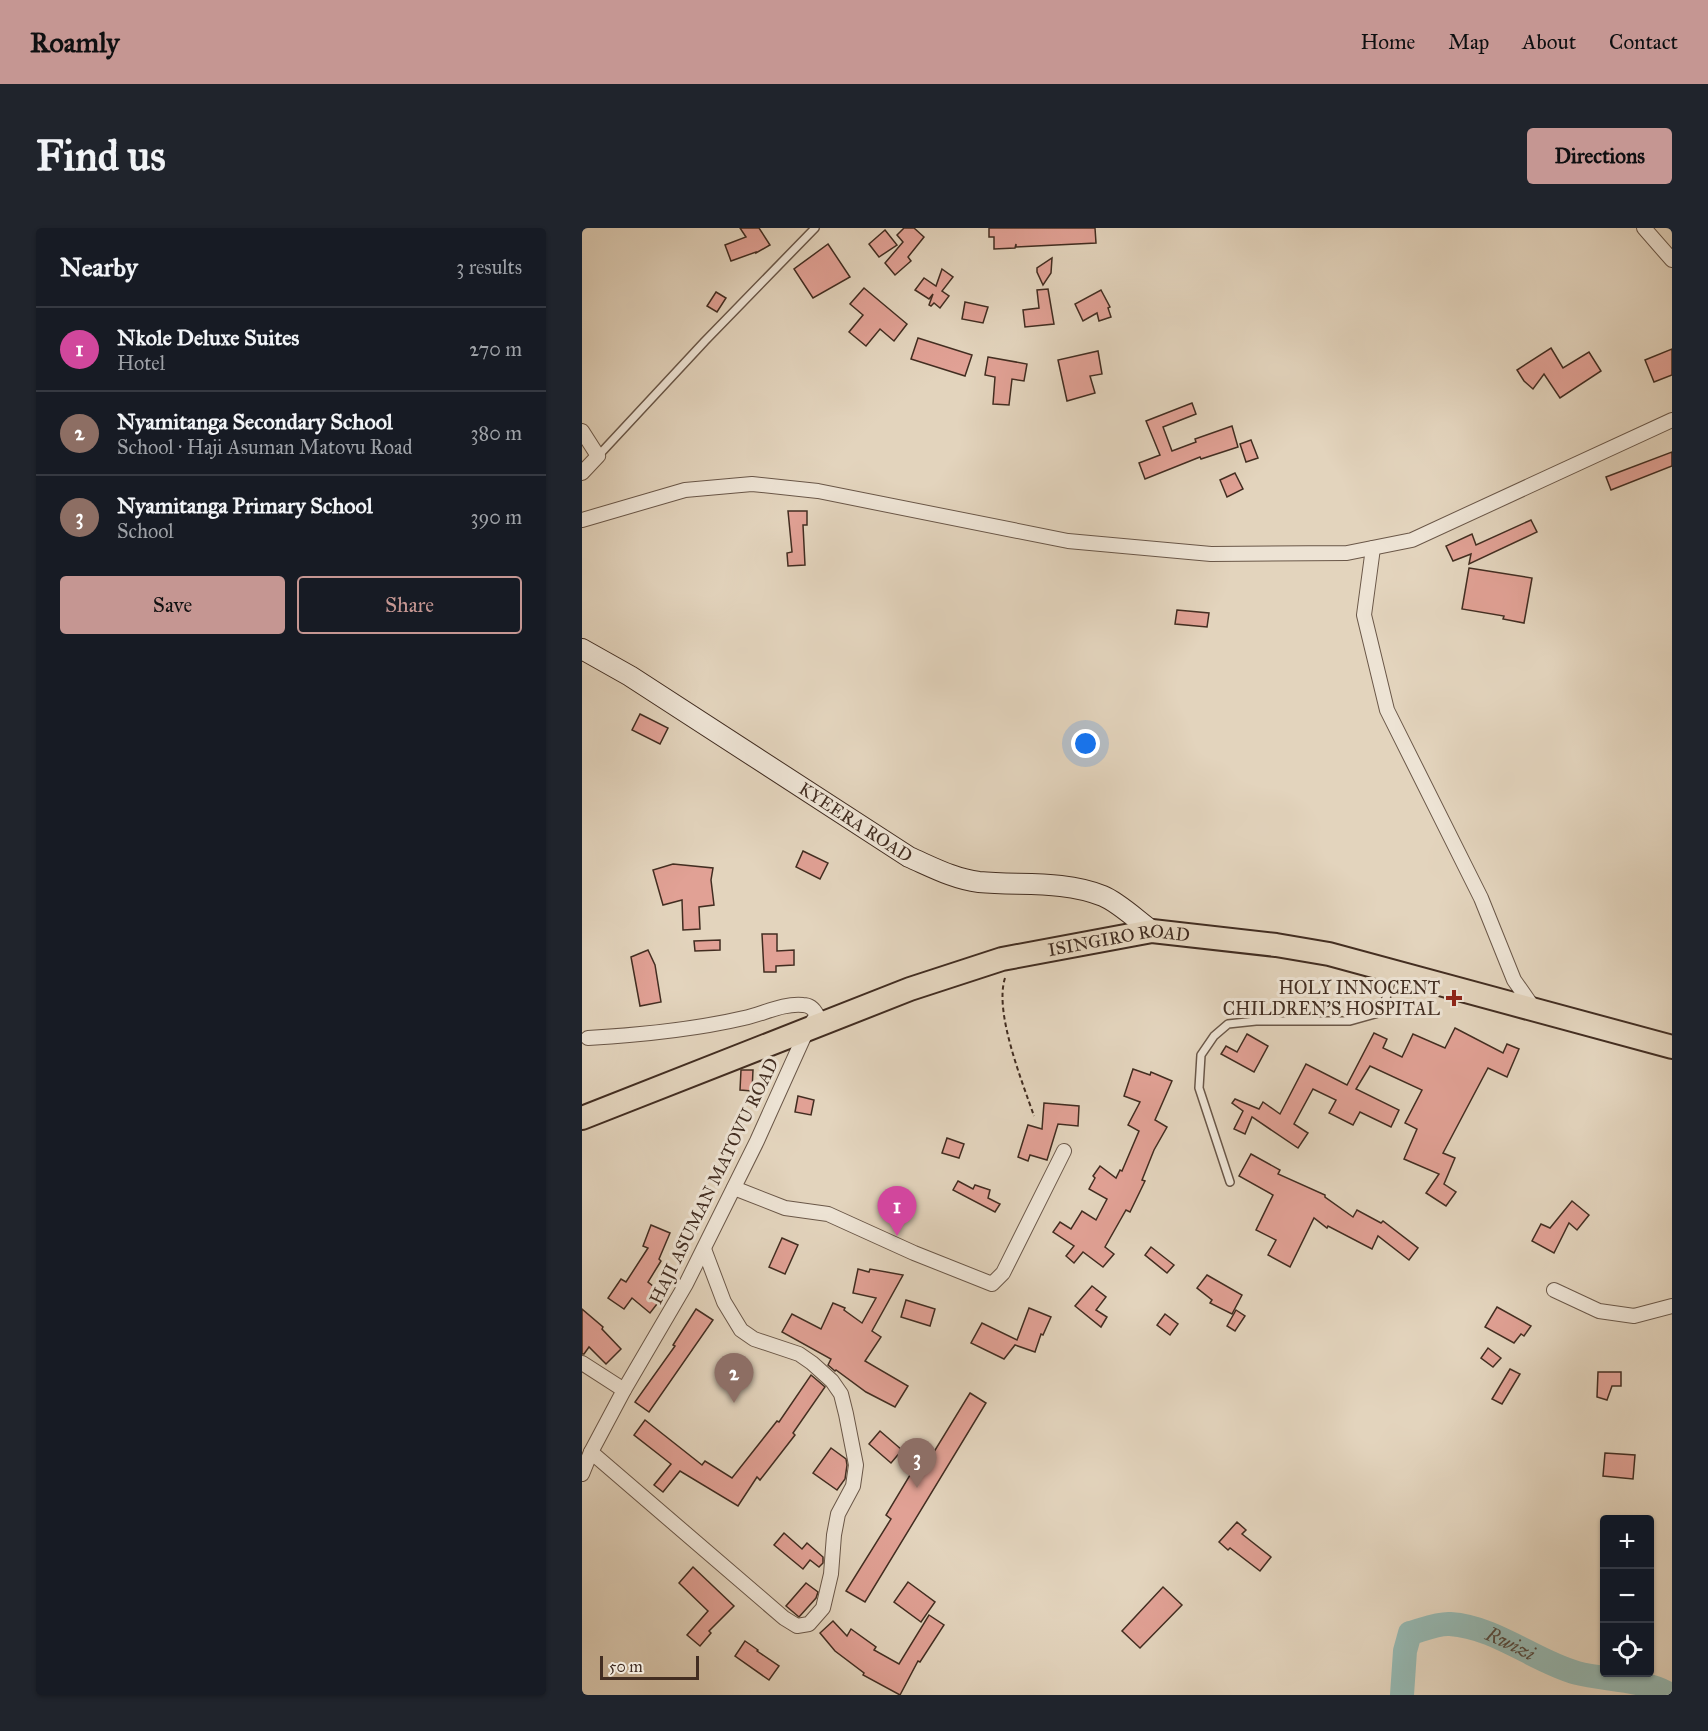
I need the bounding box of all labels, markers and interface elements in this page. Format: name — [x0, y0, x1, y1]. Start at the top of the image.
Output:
text: Roamly — [30, 25, 119, 60]
text: Home — [1360, 29, 1415, 55]
text: Map — [1448, 29, 1489, 55]
text: About — [1522, 29, 1576, 55]
text: Contact — [1609, 29, 1678, 55]
button: Directions — [1527, 128, 1672, 184]
text: Find us — [36, 130, 166, 182]
text: Nearby — [60, 251, 138, 283]
text: 3 results — [456, 255, 522, 279]
text: Nkole Deluxe Suites — [117, 324, 299, 351]
text: 1 — [76, 337, 83, 361]
text: 270 m — [469, 337, 522, 361]
text: Hotel — [117, 351, 165, 375]
text: Nyamitanga Secondary School — [117, 408, 393, 435]
text: 2 — [75, 421, 84, 445]
text: 380 m — [471, 421, 522, 445]
text: School · Haji Asuman Matovu Road — [117, 435, 412, 459]
text: Nyamitanga Primary School — [117, 492, 373, 519]
text: 3 — [76, 505, 84, 529]
text: 390 m — [471, 505, 522, 529]
text: School — [117, 519, 174, 543]
button: Save — [60, 576, 285, 634]
button: Share — [297, 576, 522, 634]
your location — [1071, 729, 1100, 758]
street label: KYEERA ROAD — [795, 778, 916, 867]
street label: ISINGIRO ROAD — [1046, 920, 1191, 961]
place label: HOLY INNOCENT CHILDREN'S HOSPITAL — [1223, 977, 1441, 1020]
marker: HOLY INNOCENT CHILDREN'S HOSPITAL — [1445, 989, 1463, 1007]
street label: HAJI ASUMAN MATOVU ROAD — [645, 1054, 784, 1308]
pin: 1 — [878, 1186, 916, 1236]
pin: 2 — [714, 1354, 754, 1403]
pin: 3 — [898, 1438, 936, 1488]
map controls — [1600, 1515, 1654, 1677]
button: + — [1600, 1515, 1654, 1569]
button: − — [1600, 1569, 1654, 1623]
water label: Rwizi — [1481, 1621, 1540, 1666]
button: locate — [1600, 1623, 1654, 1677]
scale bar — [600, 1653, 699, 1680]
text: 50 m — [609, 1657, 643, 1676]

